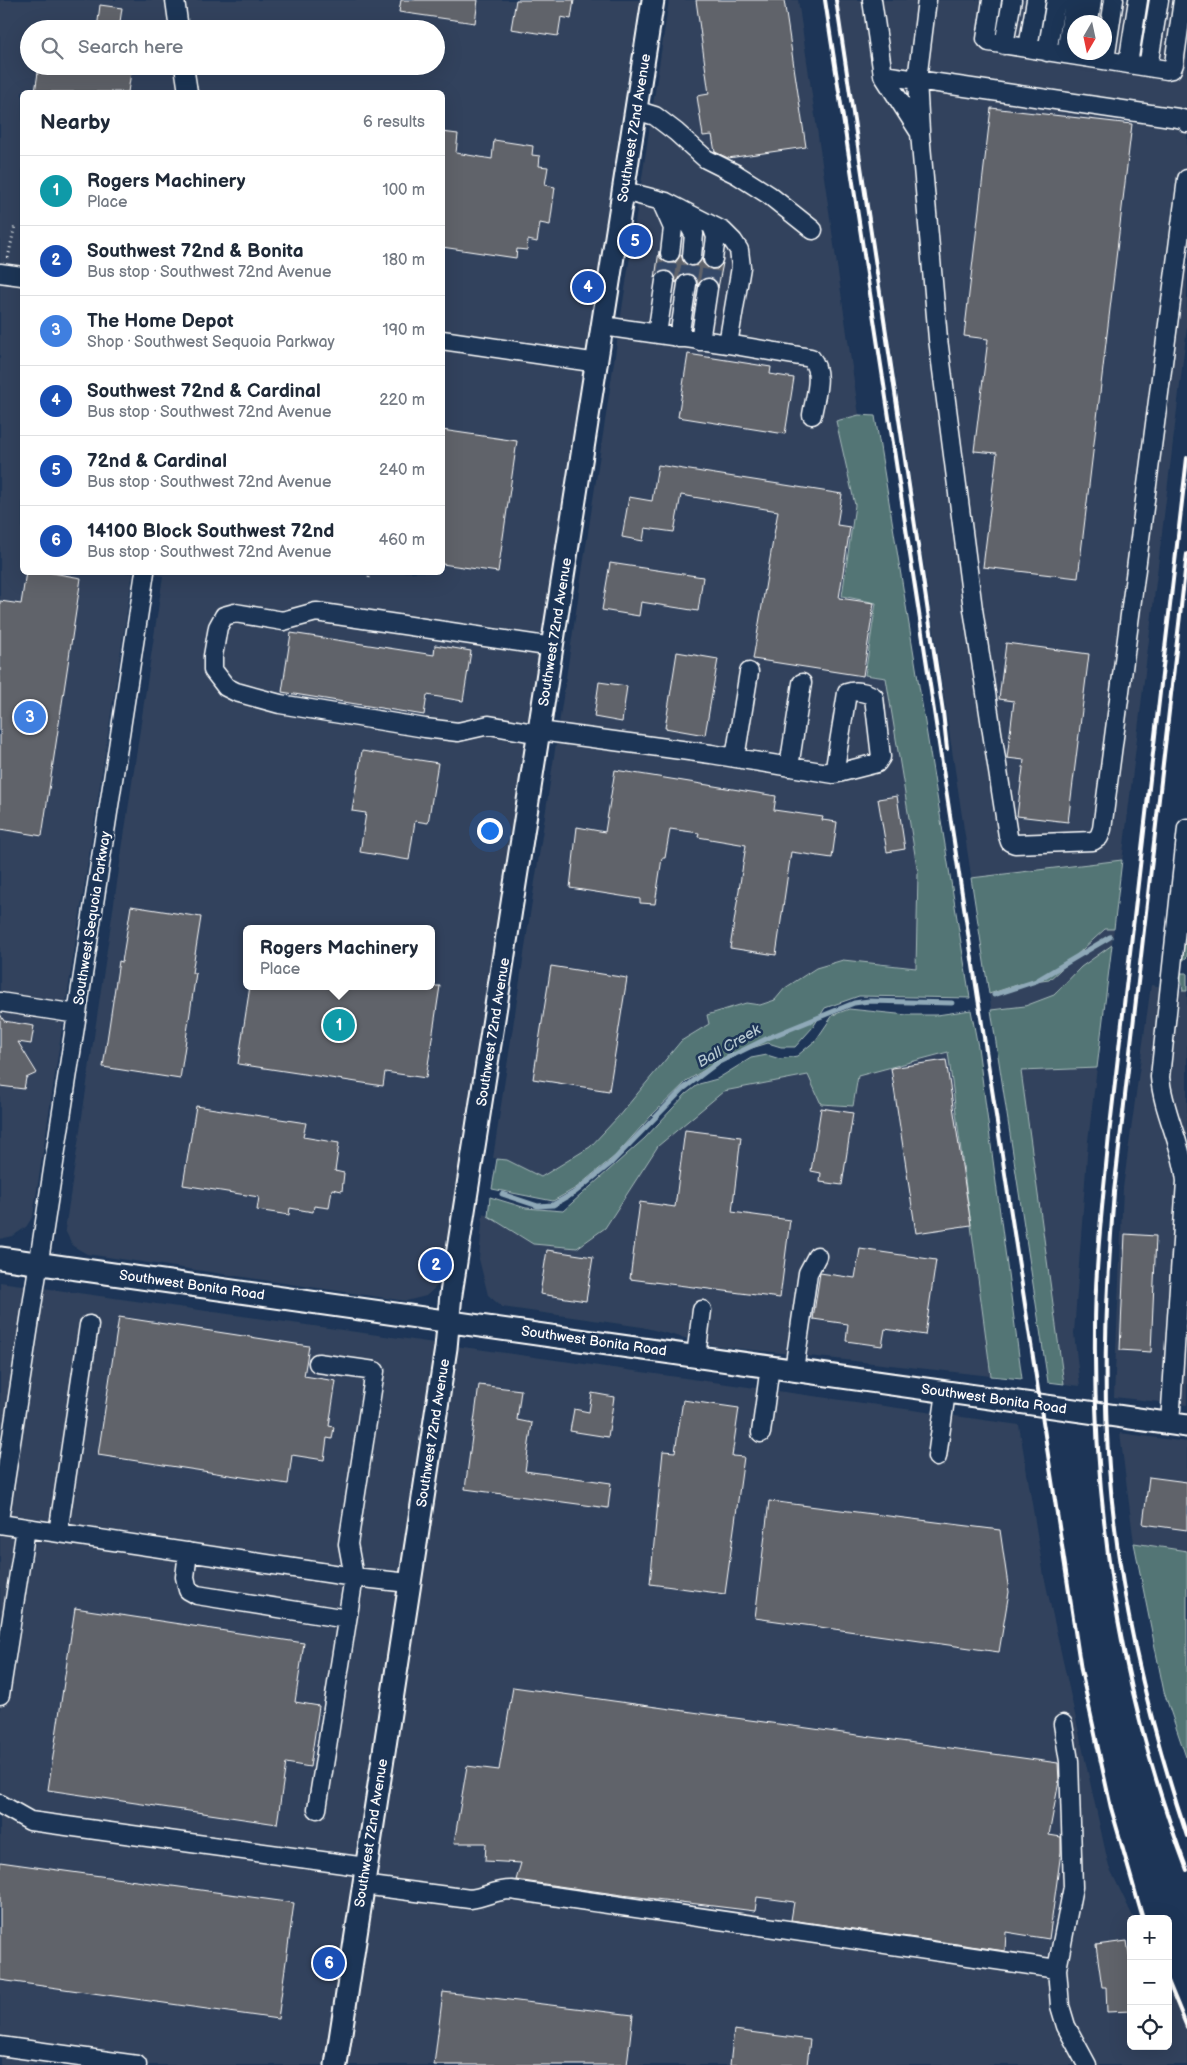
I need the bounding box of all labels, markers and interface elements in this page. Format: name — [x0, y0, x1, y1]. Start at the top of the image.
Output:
north arrow — [1067, 15, 1112, 60]
search box — [20, 20, 445, 75]
icon: search — [38, 34, 66, 62]
text: Search here — [78, 36, 183, 59]
street label: Southwest 72nd Avenue — [614, 53, 654, 203]
text: Nearby — [40, 110, 110, 135]
text: 6 results — [363, 113, 425, 132]
text: Rogers Machinery — [87, 170, 246, 193]
text: 1 — [53, 181, 59, 200]
text: 100 m — [382, 181, 425, 200]
text: Place — [87, 193, 128, 212]
pin: 5 — [619, 222, 651, 260]
text: Southwest 72nd & Bonita — [87, 240, 304, 263]
text: 2 — [51, 251, 61, 270]
text: 180 m — [383, 251, 425, 270]
text: Bus stop · Southwest 72nd Avenue — [87, 263, 331, 282]
pin: 4 — [572, 268, 604, 306]
text: The Home Depot — [87, 310, 234, 333]
text: 3 — [51, 321, 61, 340]
text: 190 m — [383, 321, 425, 340]
text: Shop · Southwest Sequoia Parkway — [87, 333, 335, 352]
text: Southwest 72nd & Cardinal — [87, 380, 321, 403]
text: 4 — [51, 391, 61, 410]
text: 220 m — [379, 391, 425, 410]
text: Bus stop · Southwest 72nd Avenue — [87, 403, 331, 422]
text: 72nd & Cardinal — [87, 450, 227, 473]
text: 5 — [51, 461, 61, 480]
text: 240 m — [379, 461, 425, 480]
text: Bus stop · Southwest 72nd Avenue — [87, 473, 331, 492]
text: 14100 Block Southwest 72nd — [87, 520, 334, 543]
text: 6 — [51, 531, 61, 550]
text: 460 m — [379, 531, 425, 550]
text: Bus stop · Southwest 72nd Avenue — [87, 543, 331, 562]
street label: Southwest 72nd Avenue — [535, 557, 575, 707]
pin: 3 — [14, 698, 46, 736]
your location — [477, 818, 503, 844]
street label: Southwest Sequoia Parkway — [70, 829, 114, 1006]
popup — [243, 925, 435, 990]
text: Rogers Machinery — [260, 937, 418, 960]
street label: Southwest 72nd Avenue — [473, 957, 513, 1107]
text: Place — [260, 960, 300, 979]
pin: 1 — [323, 1006, 355, 1044]
water label: Ball Creek — [694, 1020, 765, 1072]
pin: 2 — [420, 1246, 452, 1284]
street label: Southwest Bonita Road — [118, 1266, 266, 1304]
street label: Southwest Bonita Road — [520, 1322, 668, 1360]
street label: Southwest 72nd Avenue — [413, 1358, 453, 1508]
street label: Southwest Bonita Road — [920, 1380, 1068, 1418]
street label: Southwest 72nd Avenue — [351, 1758, 391, 1908]
map controls — [1127, 1915, 1172, 2050]
button: + — [1127, 1915, 1172, 1960]
pin: 6 — [313, 1944, 345, 1982]
button: − — [1127, 1960, 1172, 2005]
button: locate — [1127, 2005, 1172, 2050]

